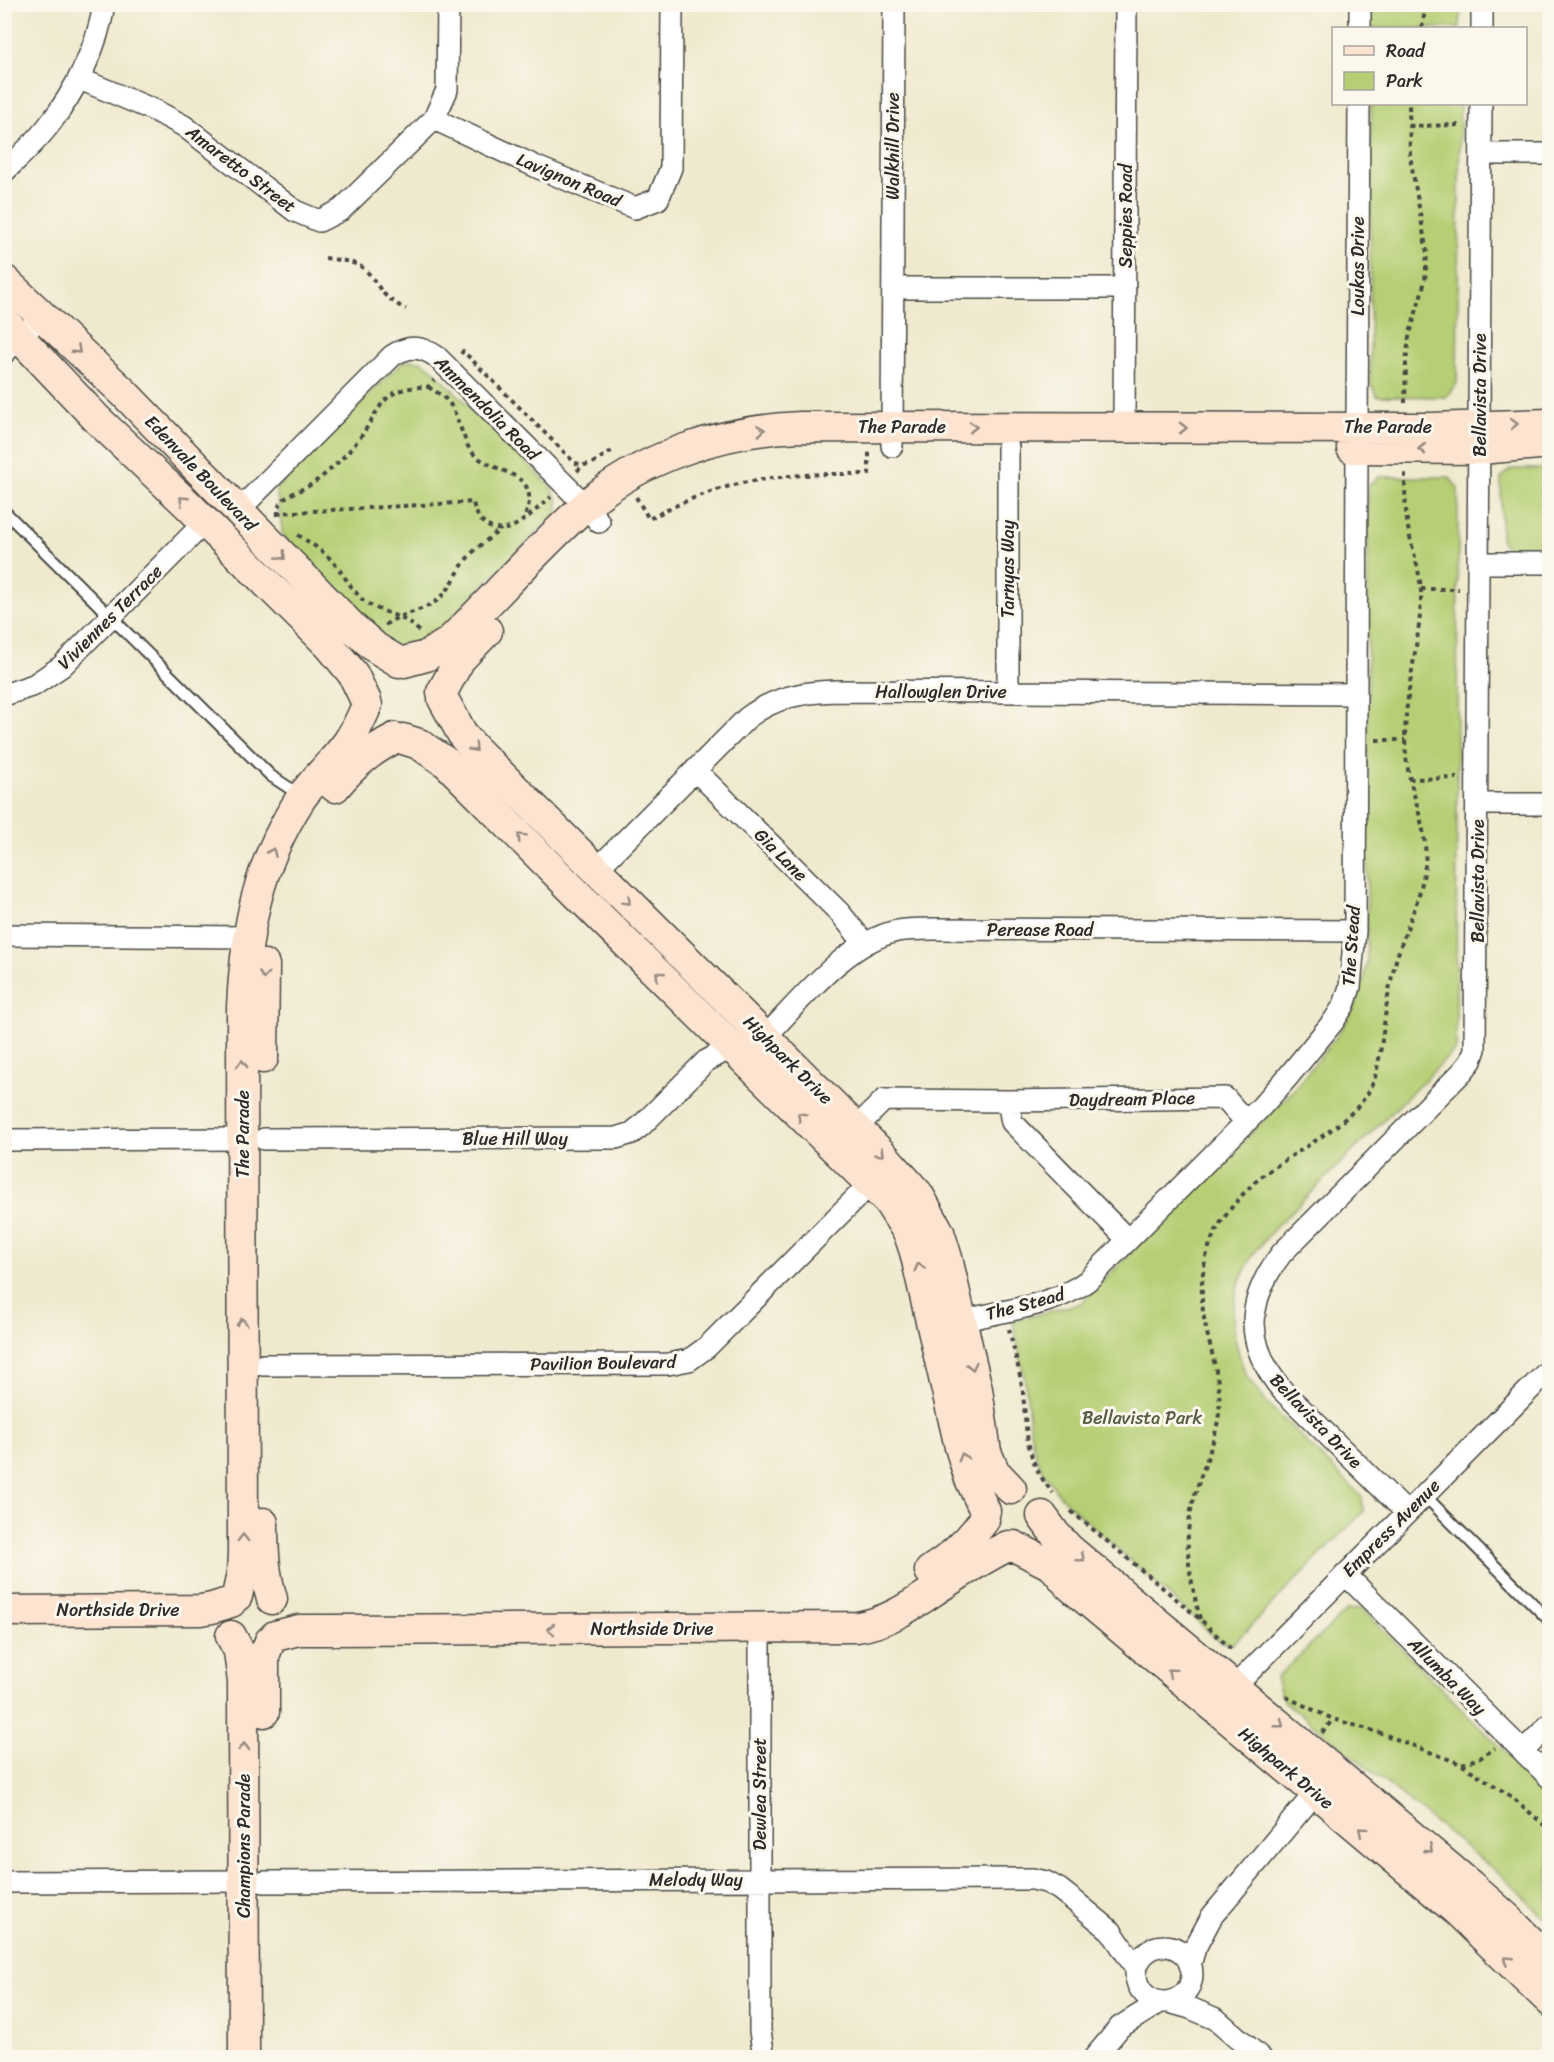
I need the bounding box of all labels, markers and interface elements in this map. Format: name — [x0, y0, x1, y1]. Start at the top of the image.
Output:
legend — [1332, 27, 1527, 105]
text: Road — [1386, 35, 1426, 67]
text: Park — [1386, 65, 1423, 97]
street label: Walkhill Drive — [877, 92, 909, 200]
street label: Amaretto Street — [178, 116, 303, 222]
street label: Lavignon Road — [511, 144, 628, 217]
street label: Seppies Road — [1110, 163, 1142, 268]
street label: Loukas Drive — [1342, 216, 1374, 316]
street label: Bellavista Drive — [1464, 333, 1496, 457]
one-way arrow — [70, 343, 81, 354]
street label: Ammendolia Road — [426, 347, 549, 470]
street label: Edenvale Boulevard — [137, 407, 267, 540]
street label: The Parade — [858, 411, 946, 443]
street label: The Parade — [1344, 411, 1432, 443]
one-way arrow — [1510, 417, 1519, 430]
one-way arrow — [968, 421, 977, 433]
one-way arrow — [1178, 422, 1187, 434]
one-way arrow — [756, 424, 766, 436]
one-way arrow — [1417, 443, 1426, 455]
one-way arrow — [179, 497, 190, 508]
street label: Tarnyas Way — [992, 519, 1024, 618]
one-way arrow — [274, 548, 285, 559]
street label: Viviennes Terrace — [50, 557, 170, 677]
street label: Hallowglen Drive — [875, 676, 1007, 708]
one-way arrow — [467, 741, 478, 752]
street label: Bellavista Drive — [1462, 819, 1494, 943]
street label: Gia Lane — [746, 820, 816, 890]
one-way arrow — [518, 834, 529, 845]
one-way arrow — [265, 847, 277, 858]
one-way arrow — [619, 893, 630, 904]
street label: The Stead — [1332, 903, 1370, 987]
street label: Perease Road — [987, 914, 1095, 946]
one-way arrow — [257, 971, 270, 980]
one-way arrow — [656, 971, 666, 982]
street label: Highpark Drive — [735, 1007, 841, 1113]
one-way arrow — [236, 1059, 248, 1068]
street label: Daydream Place — [1069, 1082, 1195, 1116]
street label: The Parade — [227, 1090, 259, 1178]
one-way arrow — [798, 1112, 809, 1123]
street label: Blue Hill Way — [462, 1123, 568, 1155]
one-way arrow — [873, 1145, 884, 1156]
one-way arrow — [913, 1262, 926, 1272]
street label: The Stead — [982, 1278, 1069, 1330]
one-way arrow — [236, 1317, 248, 1326]
street label: Pavilion Boulevard — [530, 1346, 678, 1380]
one-way arrow — [964, 1360, 977, 1370]
street label: Bellavista Drive — [1262, 1366, 1371, 1477]
park label: Bellavista Park — [1082, 1402, 1202, 1434]
one-way arrow — [958, 1452, 970, 1462]
street label: Empress Avenue — [1334, 1471, 1448, 1585]
one-way arrow — [237, 1533, 249, 1542]
one-way arrow — [1074, 1551, 1085, 1562]
street label: Northside Drive — [56, 1594, 180, 1626]
street label: Northside Drive — [590, 1613, 714, 1645]
one-way arrow — [547, 1623, 556, 1635]
street label: Allumba Way — [1399, 1628, 1495, 1724]
one-way arrow — [1167, 1668, 1178, 1679]
one-way arrow — [1273, 1717, 1284, 1728]
street label: Highpark Drive — [1231, 1718, 1341, 1818]
street label: Dewlea Street — [744, 1737, 776, 1850]
one-way arrow — [238, 1743, 250, 1752]
street label: Champions Parade — [228, 1774, 260, 1918]
one-way arrow — [1358, 1827, 1369, 1838]
one-way arrow — [1422, 1842, 1433, 1853]
street label: Melody Way — [649, 1864, 744, 1896]
one-way arrow — [1504, 1956, 1514, 1967]

